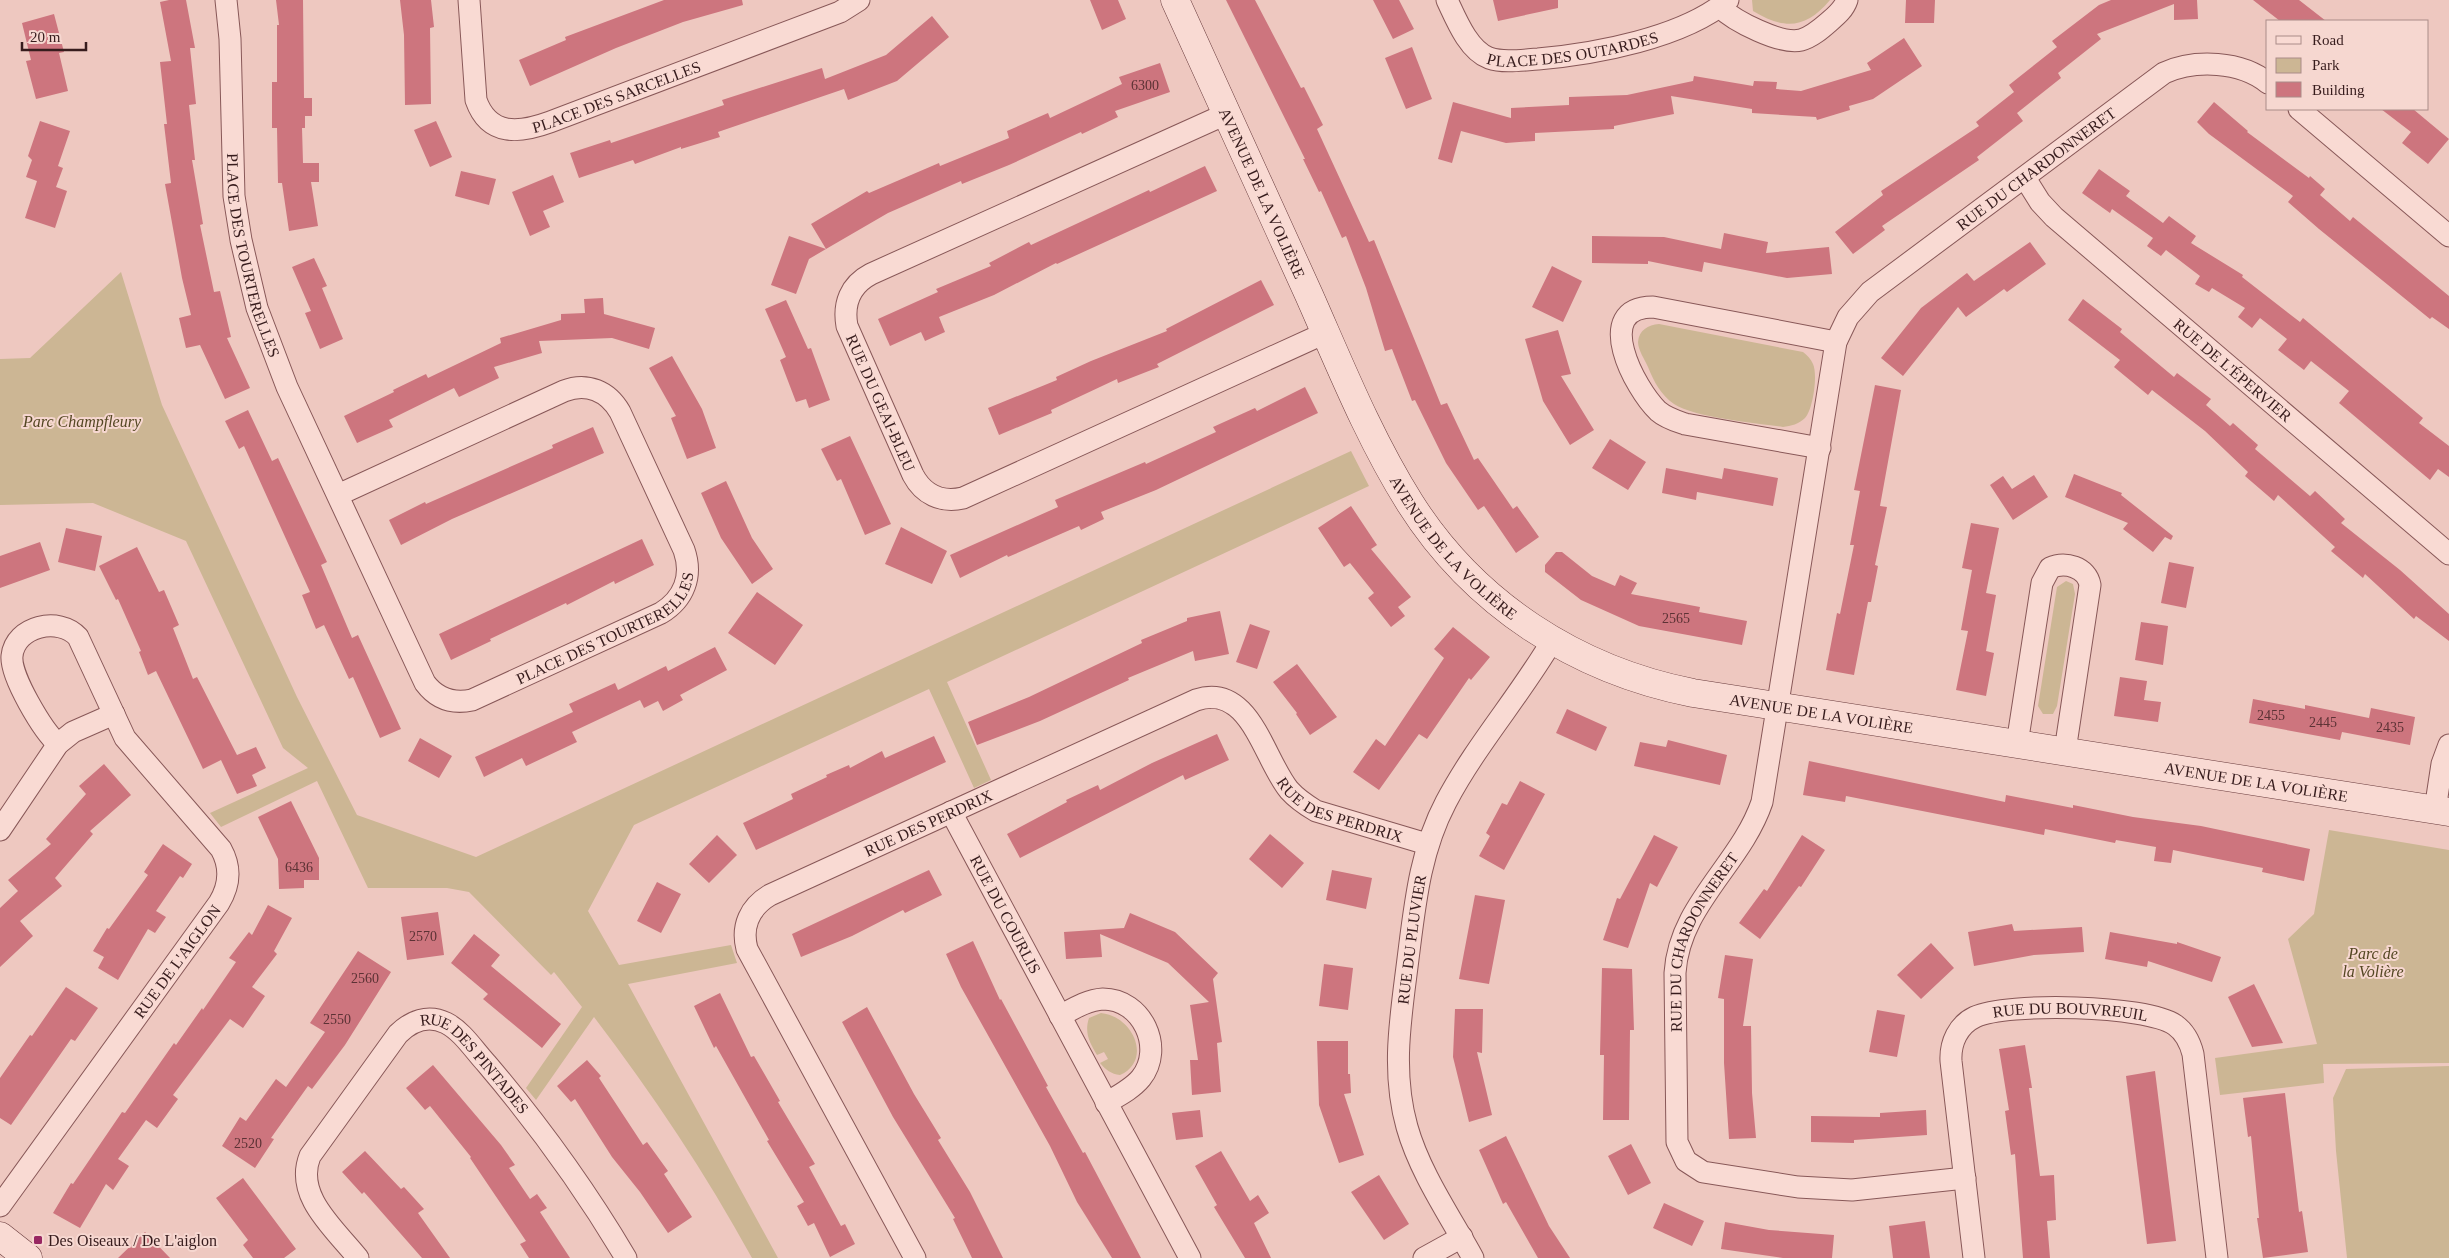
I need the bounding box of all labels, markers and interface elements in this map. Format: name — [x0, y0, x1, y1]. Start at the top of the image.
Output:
scale bar — [22, 20, 86, 52]
legend — [2266, 20, 2429, 110]
street label: PLACE DES OUTARDES — [1485, 28, 1660, 70]
text: 20 m — [30, 29, 61, 45]
text: Road — [2312, 32, 2344, 48]
text: Park — [2312, 57, 2340, 73]
street label: PLACE DES SARCELLES — [530, 58, 703, 136]
house number: 6300 — [1131, 78, 1159, 93]
text: Building — [2312, 82, 2365, 98]
street label: RUE DU CHARDONNERET — [1953, 104, 2119, 234]
street label: AVENUE DE LA VOLIÈRE — [1216, 105, 1308, 281]
street label: PLACE DES TOURTERELLES — [224, 153, 283, 360]
street label: RUE DE L'ÉPERVIER — [2170, 315, 2295, 425]
street label: RUE DU GEAI-BLEU — [843, 331, 918, 475]
park label: Parc Champfleury — [22, 413, 142, 431]
street label: AVENUE DE LA VOLIÈRE — [1387, 473, 1520, 623]
street label: PLACE DES TOURTERELLES — [514, 571, 696, 687]
house number: 2565 — [1662, 611, 1690, 626]
street label: AVENUE DE LA VOLIÈRE — [1728, 691, 1914, 737]
house number: 2455 — [2257, 708, 2285, 723]
house number: 2445 — [2309, 715, 2337, 730]
house number: 2435 — [2376, 720, 2404, 735]
street label: AVENUE DE LA VOLIÈRE — [2163, 759, 2349, 805]
street label: RUE DES PERDRIX — [1273, 774, 1405, 846]
street label: RUE DES PERDRIX — [862, 786, 995, 860]
street label: RUE DU CHARDONNERET — [1667, 849, 1742, 1032]
street label: RUE DU COURLIS — [967, 852, 1044, 977]
house number: 6436 — [285, 860, 313, 875]
street label: RUE DU PLUVIER — [1394, 873, 1429, 1005]
street label: RUE DE L'AIGLON — [131, 901, 224, 1021]
house number: 2570 — [409, 929, 437, 944]
park label: Parc de la Volière — [2342, 945, 2404, 980]
house number: 2560 — [351, 971, 379, 986]
street label: RUE DU BOUVREUIL — [1992, 1000, 2150, 1024]
street label: RUE DES PINTADES — [419, 1011, 532, 1117]
house number: 2550 — [323, 1012, 351, 1027]
house number: 2520 — [234, 1136, 262, 1151]
place label: Des Oiseaux / De L'aiglon — [48, 1232, 217, 1250]
marker: Des Oiseaux / De L'aiglon — [32, 1234, 44, 1246]

